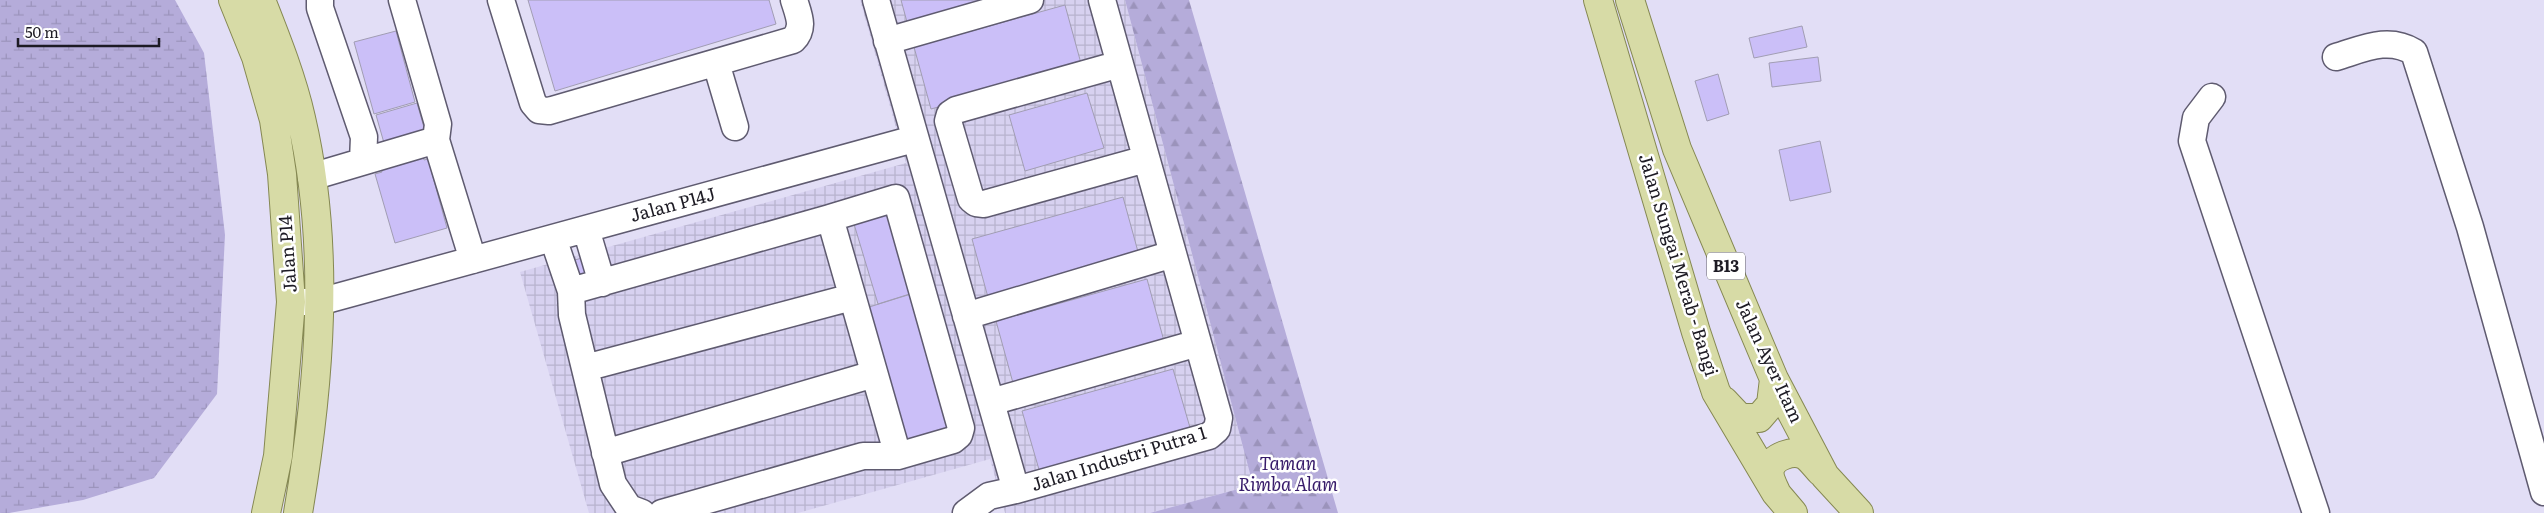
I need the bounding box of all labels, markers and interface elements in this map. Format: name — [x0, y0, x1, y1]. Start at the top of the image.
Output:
scale bar — [18, 15, 159, 47]
text: 50 m — [25, 20, 59, 43]
street label: Jalan Sungai Merab - Bangi — [1633, 150, 1726, 379]
street label: Jalan P14J — [627, 179, 718, 228]
street label: Jalan P14 — [270, 214, 303, 294]
road number: B13 — [1707, 252, 1745, 280]
street label: Jalan Ayer Itam — [1730, 294, 1811, 427]
street label: Jalan Industri Putra 1 — [1028, 418, 1210, 497]
park label: Taman Rimba Alam — [1238, 449, 1338, 497]

